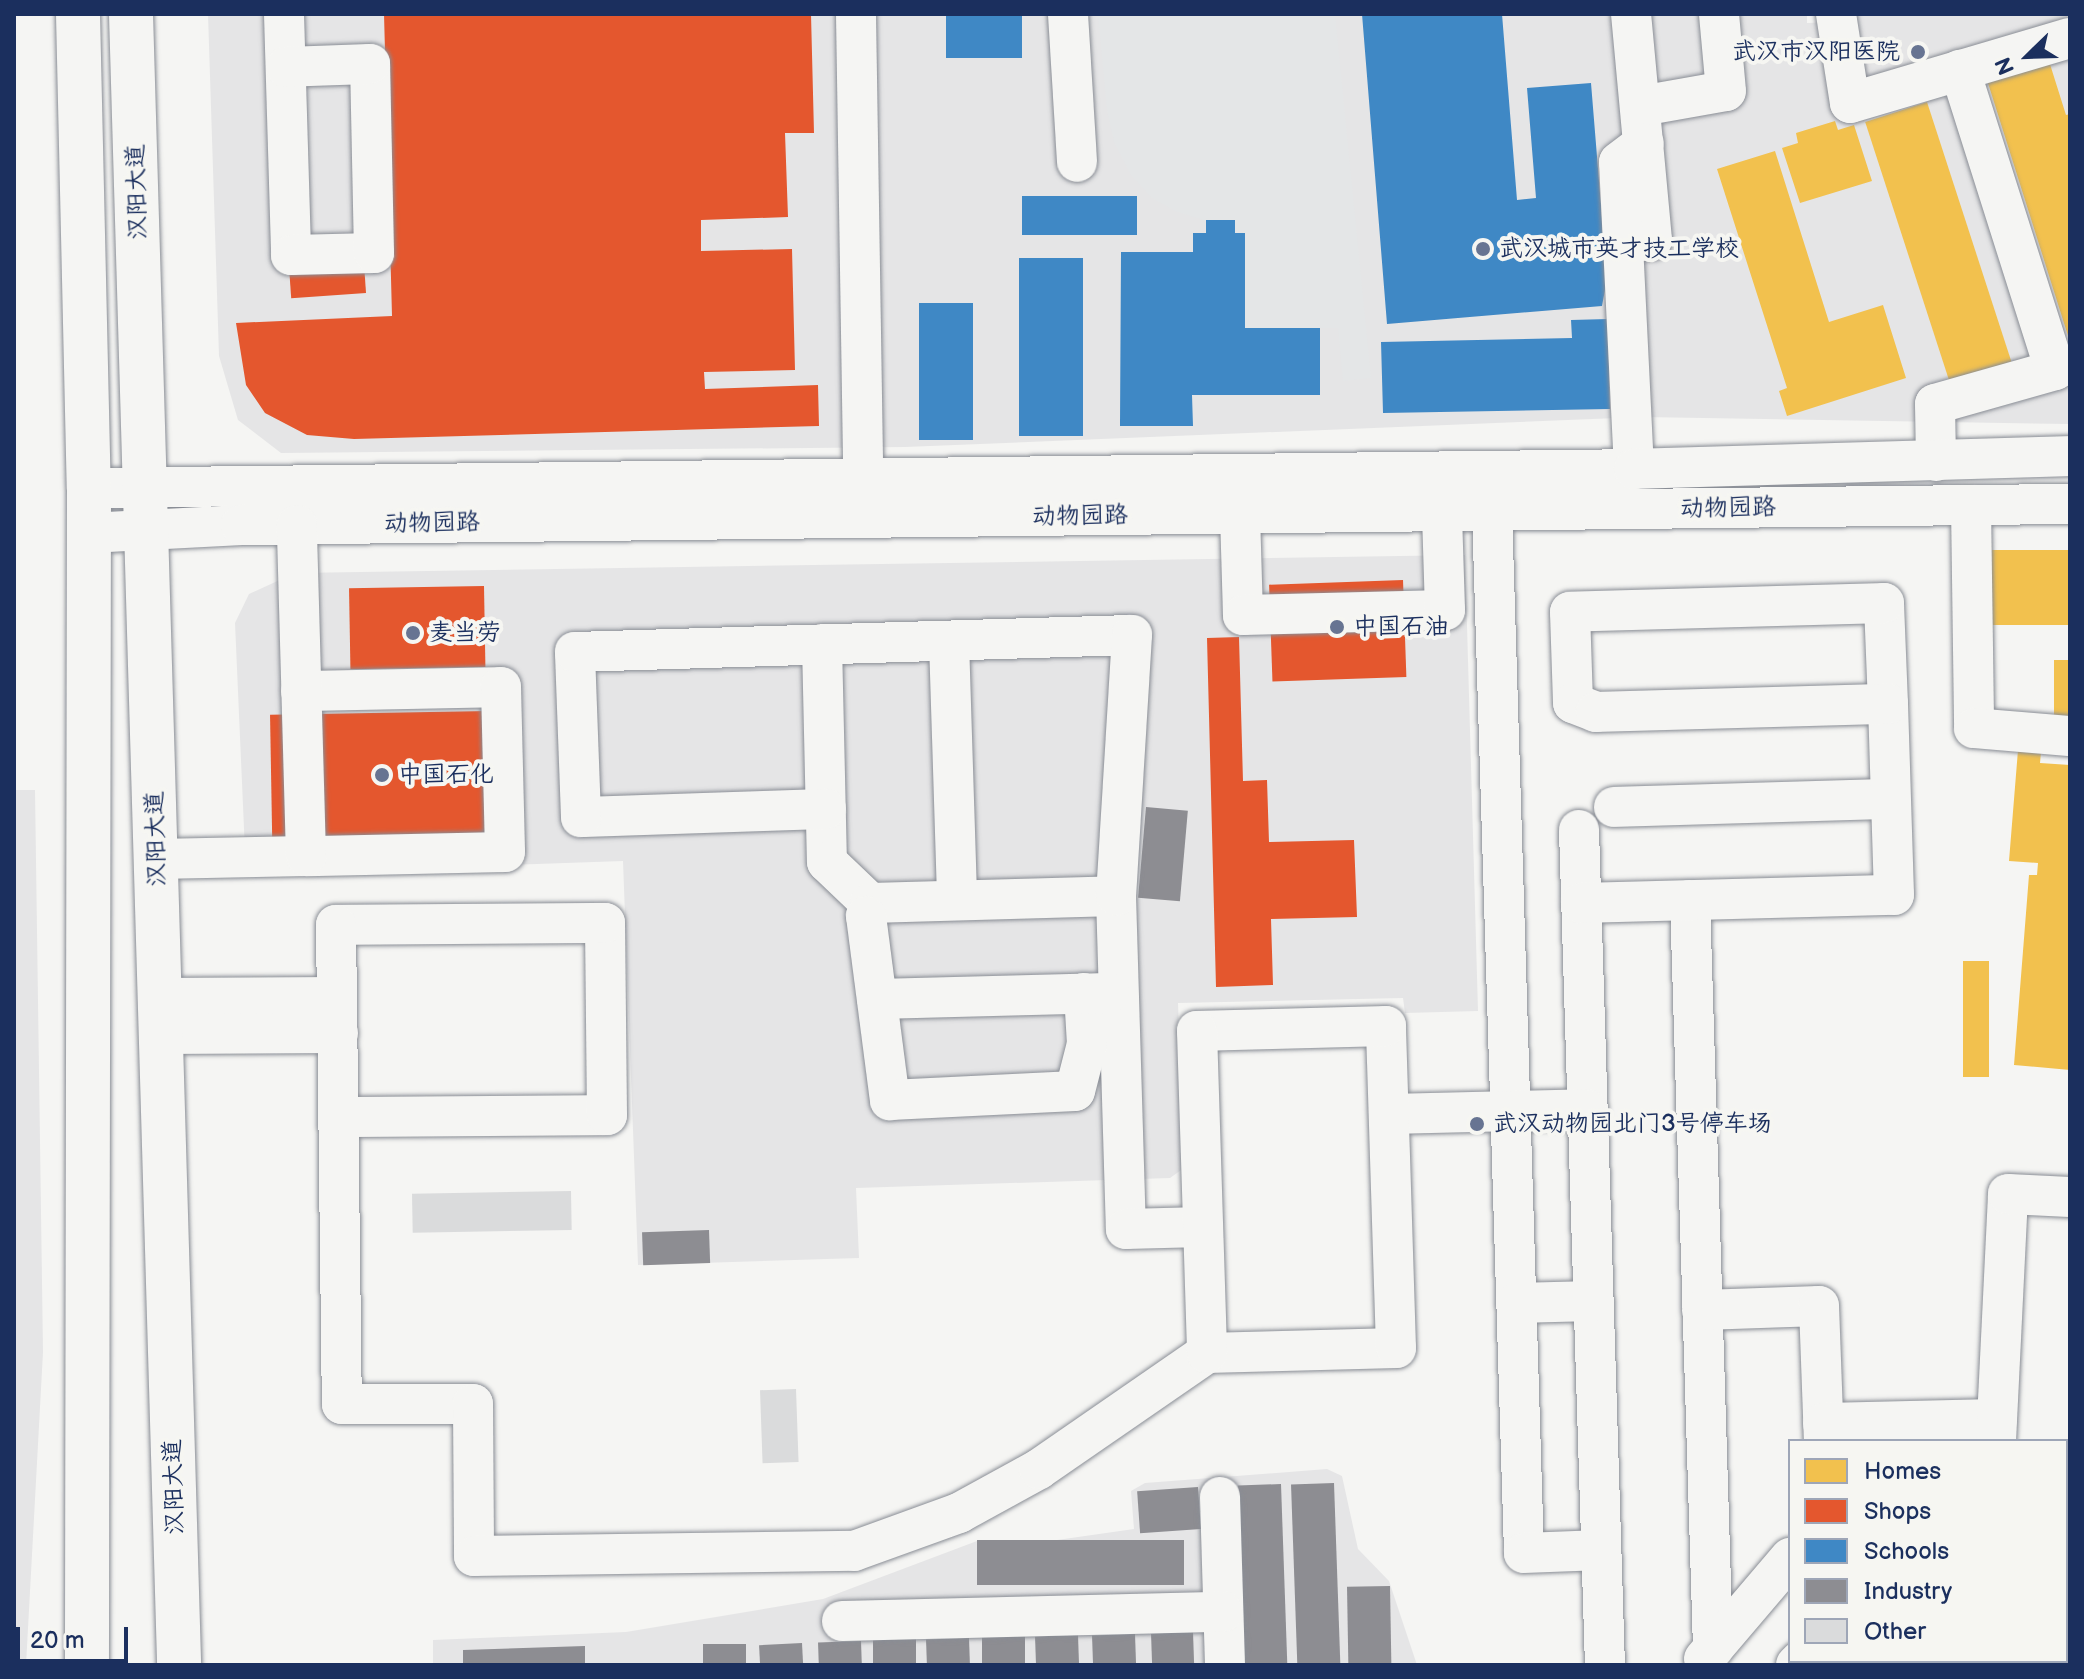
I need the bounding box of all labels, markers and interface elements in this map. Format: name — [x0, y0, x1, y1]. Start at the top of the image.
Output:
north arrow — [1988, 16, 2068, 96]
place label: 武汉市汉阳医院 — [1732, 38, 1900, 66]
marker: 武汉市汉阳医院 — [1907, 41, 1929, 63]
text: N — [1990, 53, 2021, 78]
street label: 汉阳大道 — [121, 144, 153, 240]
place label: 武汉城市英才技工学校 — [1499, 235, 1739, 263]
marker: 武汉城市英才技工学校 — [1474, 240, 1492, 258]
street label: 动物园路 — [1680, 493, 1776, 523]
street label: 动物园路 — [1032, 501, 1128, 531]
street label: 动物园路 — [384, 508, 480, 538]
place label: 中国石油 — [1353, 613, 1449, 641]
marker: 中国石油 — [1328, 618, 1346, 636]
place label: 麦当劳 — [429, 619, 501, 647]
marker: 麦当劳 — [404, 624, 422, 642]
place label: 中国石化 — [398, 761, 494, 789]
marker: 中国石化 — [373, 766, 391, 784]
street label: 汉阳大道 — [140, 791, 172, 887]
place label: 武汉动物园北门3号停车场 — [1493, 1110, 1772, 1138]
marker: 武汉动物园北门3号停车场 — [1468, 1115, 1486, 1133]
street label: 汉阳大道 — [158, 1439, 190, 1535]
legend — [1788, 1439, 2068, 1663]
text: Homes — [1864, 1457, 1941, 1486]
text: Shops — [1864, 1497, 1931, 1526]
text: Schools — [1864, 1537, 1949, 1566]
text: Industry — [1864, 1577, 1952, 1606]
scale bar — [20, 1611, 132, 1661]
text: Other — [1864, 1617, 1926, 1646]
text: 20 m — [30, 1626, 85, 1655]

